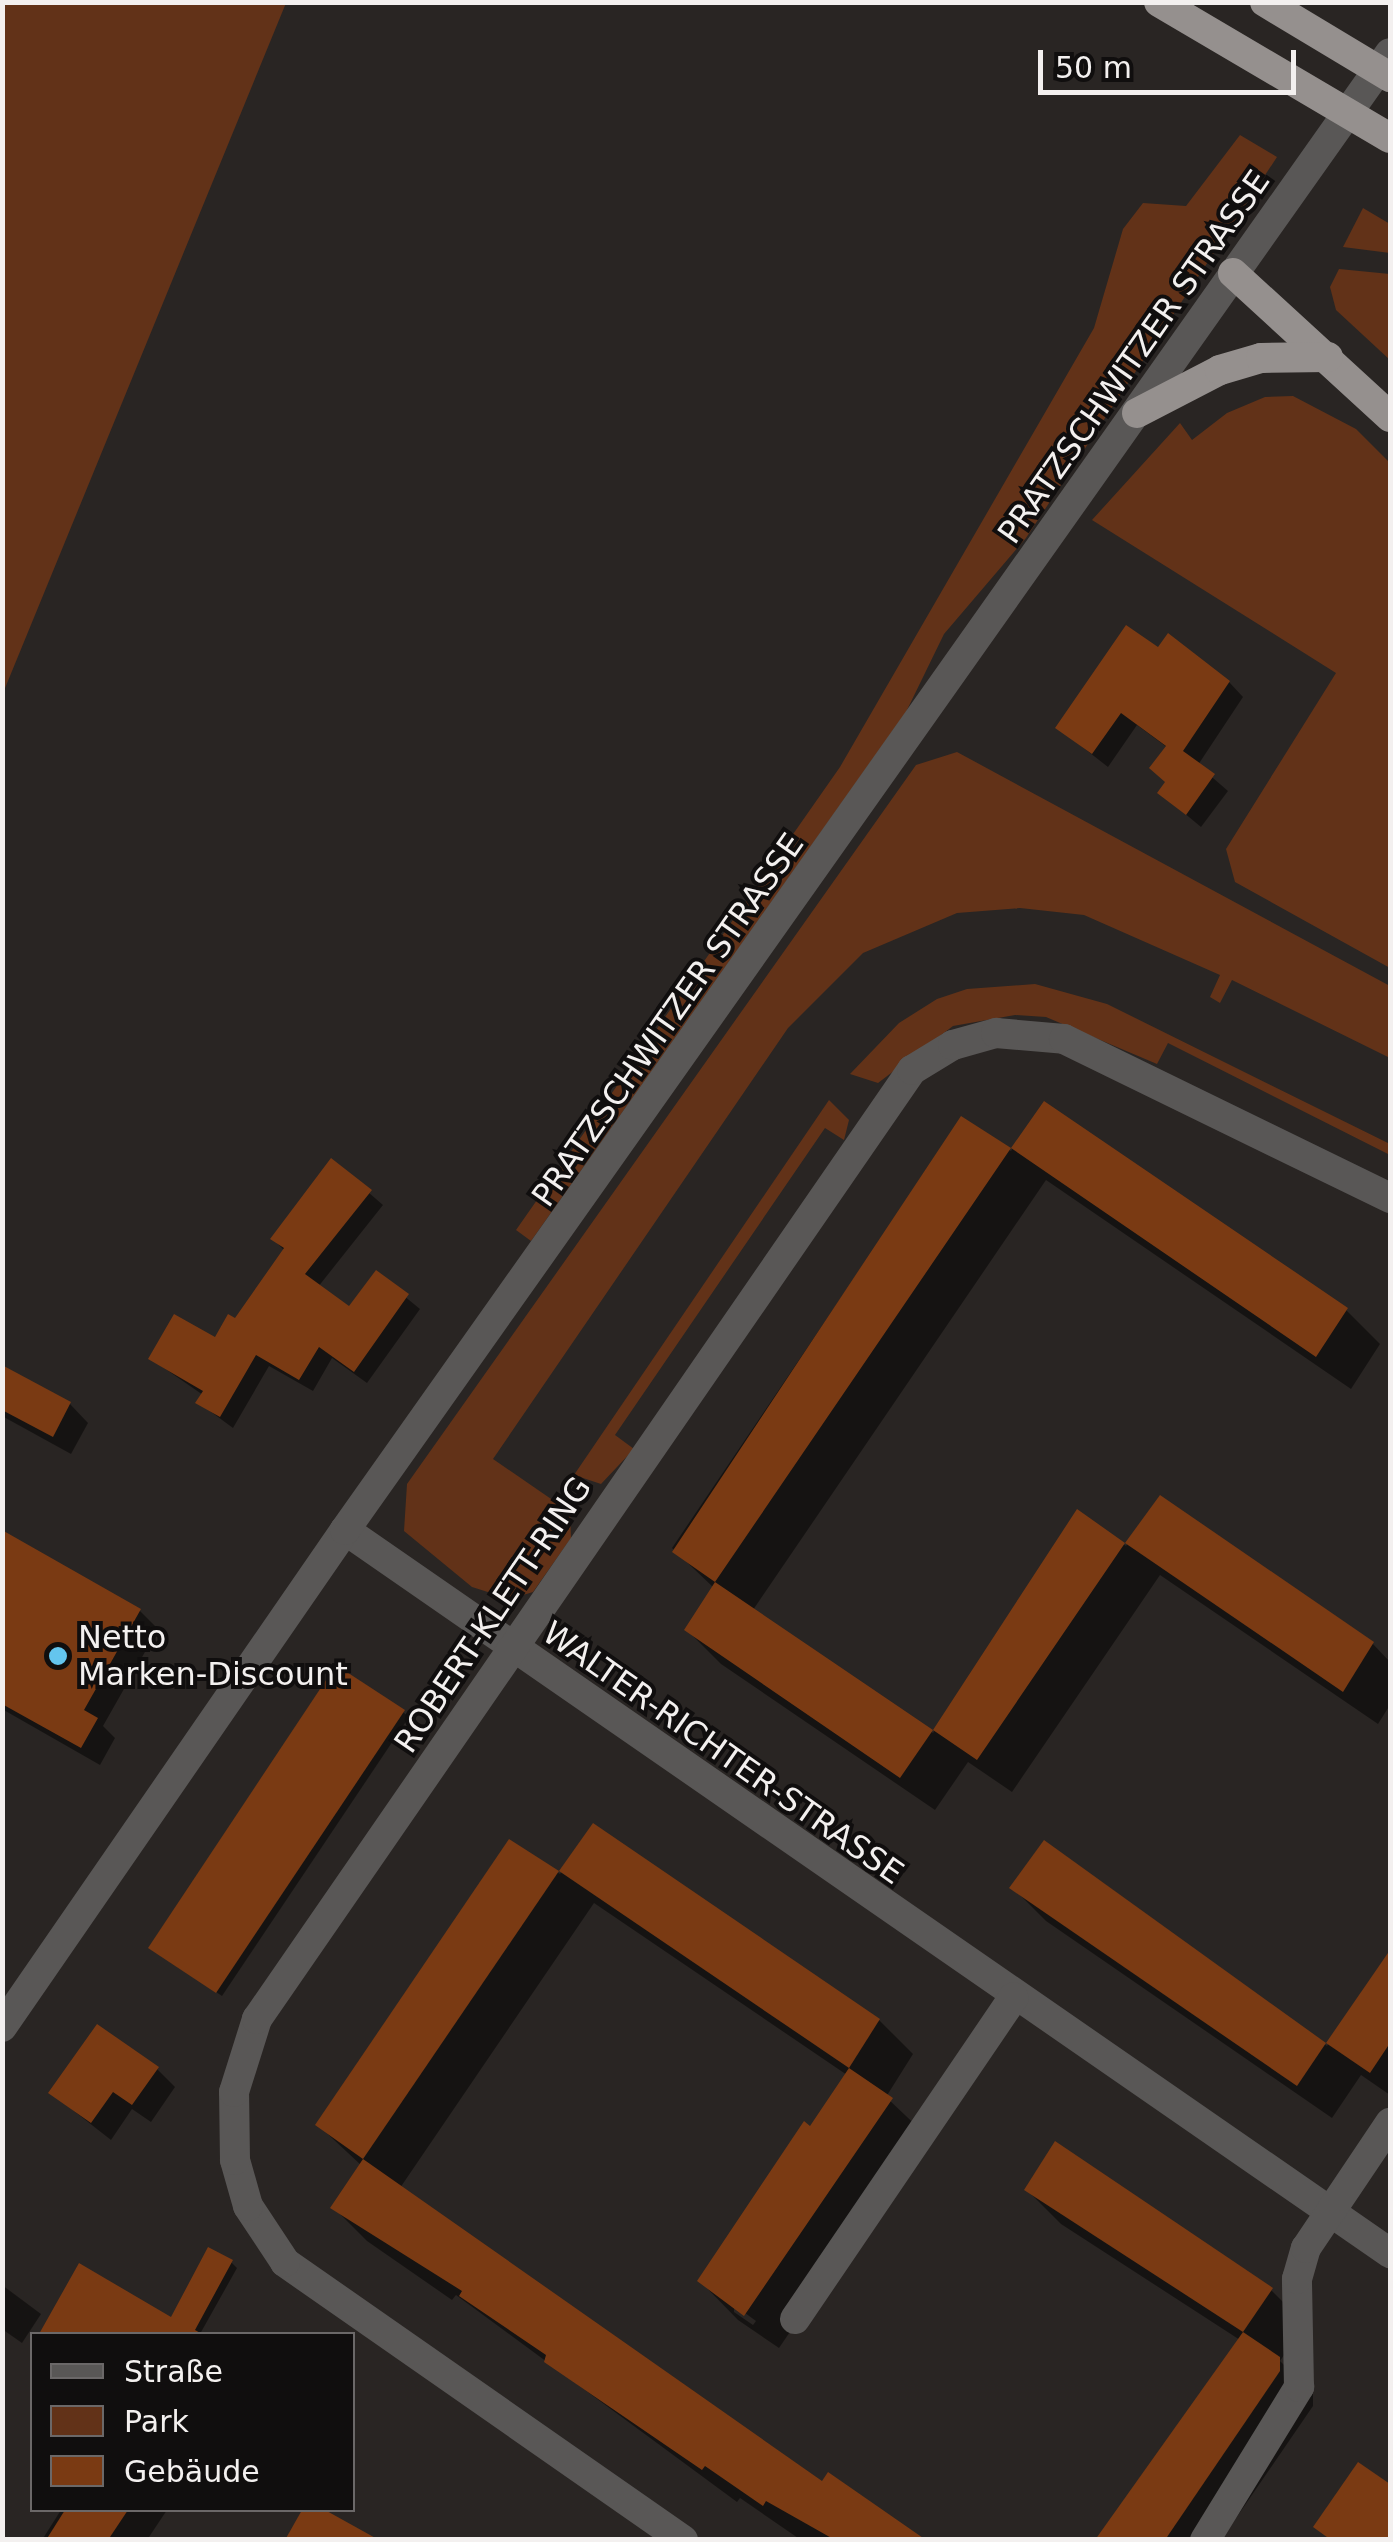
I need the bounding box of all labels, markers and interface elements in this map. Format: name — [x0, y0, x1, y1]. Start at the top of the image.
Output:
scale bar — [1043, 30, 1300, 92]
text: 50 m — [1055, 50, 1132, 85]
street label: PRATZSCHWITZER STRASSE — [990, 163, 1278, 551]
street label: PRATZSCHWITZER STRASSE — [524, 826, 812, 1214]
street label: ROBERT-KLETT-RING — [386, 1470, 600, 1760]
street label: WALTER-RICHTER-STRASSE — [535, 1614, 911, 1892]
place label: Netto Marken-Discount — [78, 1619, 348, 1694]
marker: Netto Marken-Discount — [47, 1645, 69, 1667]
legend — [30, 2332, 355, 2512]
text: Straße — [124, 2354, 223, 2389]
text: Park — [124, 2404, 189, 2439]
text: Gebäude — [124, 2454, 260, 2489]

